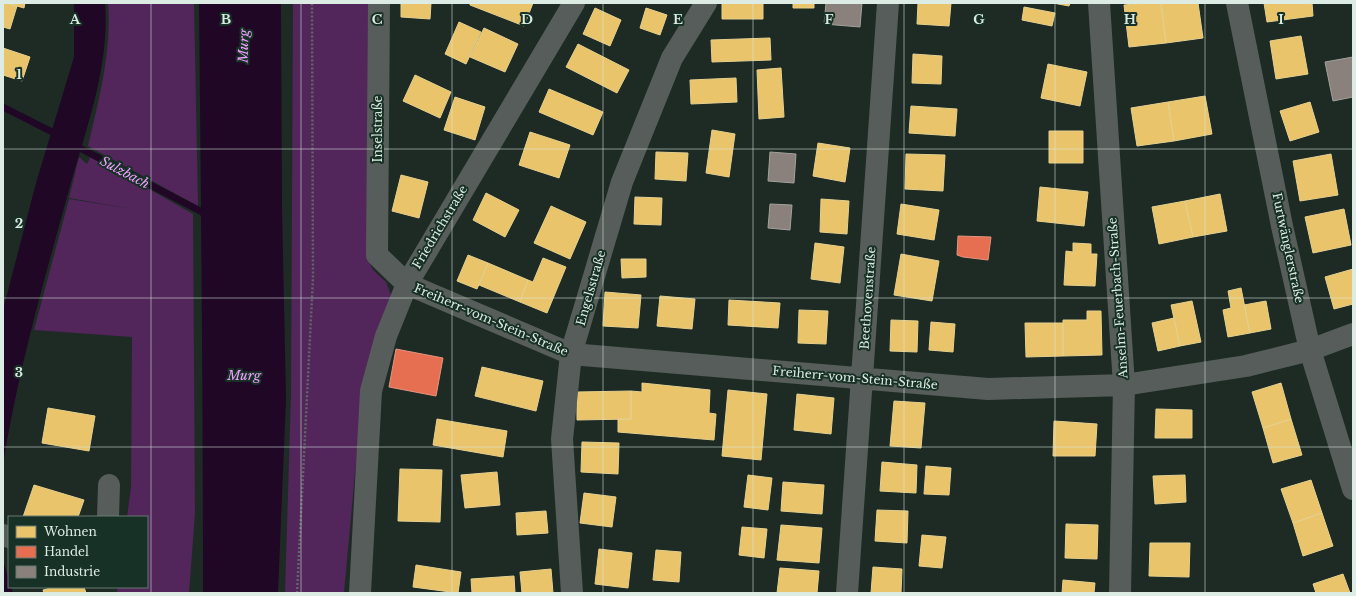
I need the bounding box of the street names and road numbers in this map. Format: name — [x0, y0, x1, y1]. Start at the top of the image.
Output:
street label: Inselstraße — [370, 95, 385, 162]
street label: Friedrichstraße — [409, 182, 470, 271]
street label: Furtwänglerstraße — [1269, 191, 1308, 305]
street label: Anselm-Feuerbach-Straße — [1104, 217, 1131, 380]
street label: Beethovenstraße — [856, 246, 879, 350]
street label: Engelsstraße — [573, 248, 608, 327]
street label: Freiherr-vom-Stein-Straße — [412, 280, 571, 359]
street label: Freiherr-vom-Stein-Straße — [772, 363, 939, 392]

